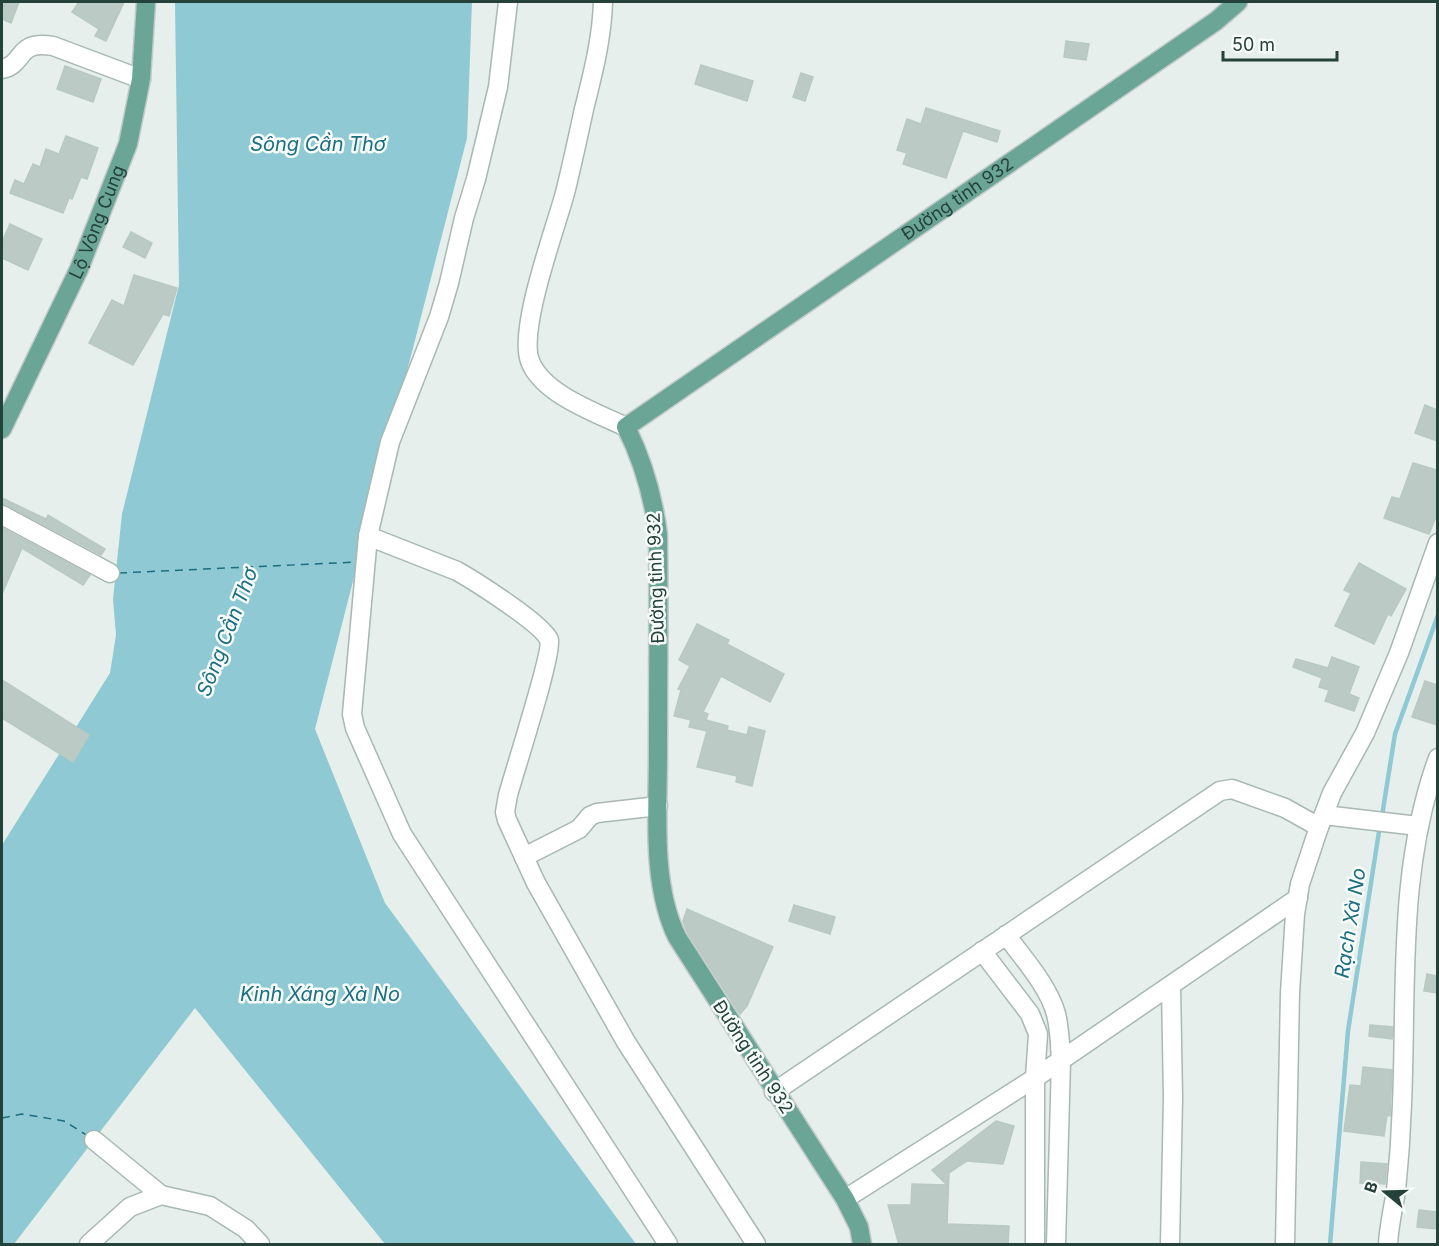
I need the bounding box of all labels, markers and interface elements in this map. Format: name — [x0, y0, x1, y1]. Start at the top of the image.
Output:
scale bar — [1223, 24, 1337, 62]
text: 50 m — [1232, 34, 1275, 55]
water label: Sông Cần Thơ — [250, 132, 387, 156]
street label: Đường tỉnh 932 — [897, 153, 1017, 244]
street label: Lộ Vòng Cung — [65, 162, 129, 282]
street label: Đường tỉnh 932 — [643, 512, 668, 644]
water label: Sông Cần Thơ — [192, 563, 263, 700]
water label: Rạch Xà No — [1329, 866, 1371, 980]
water label: Kinh Xáng Xà No — [240, 982, 400, 1006]
street label: Đường tỉnh 932 — [709, 996, 798, 1117]
north arrow — [1355, 1162, 1415, 1222]
text: B — [1360, 1179, 1382, 1195]

